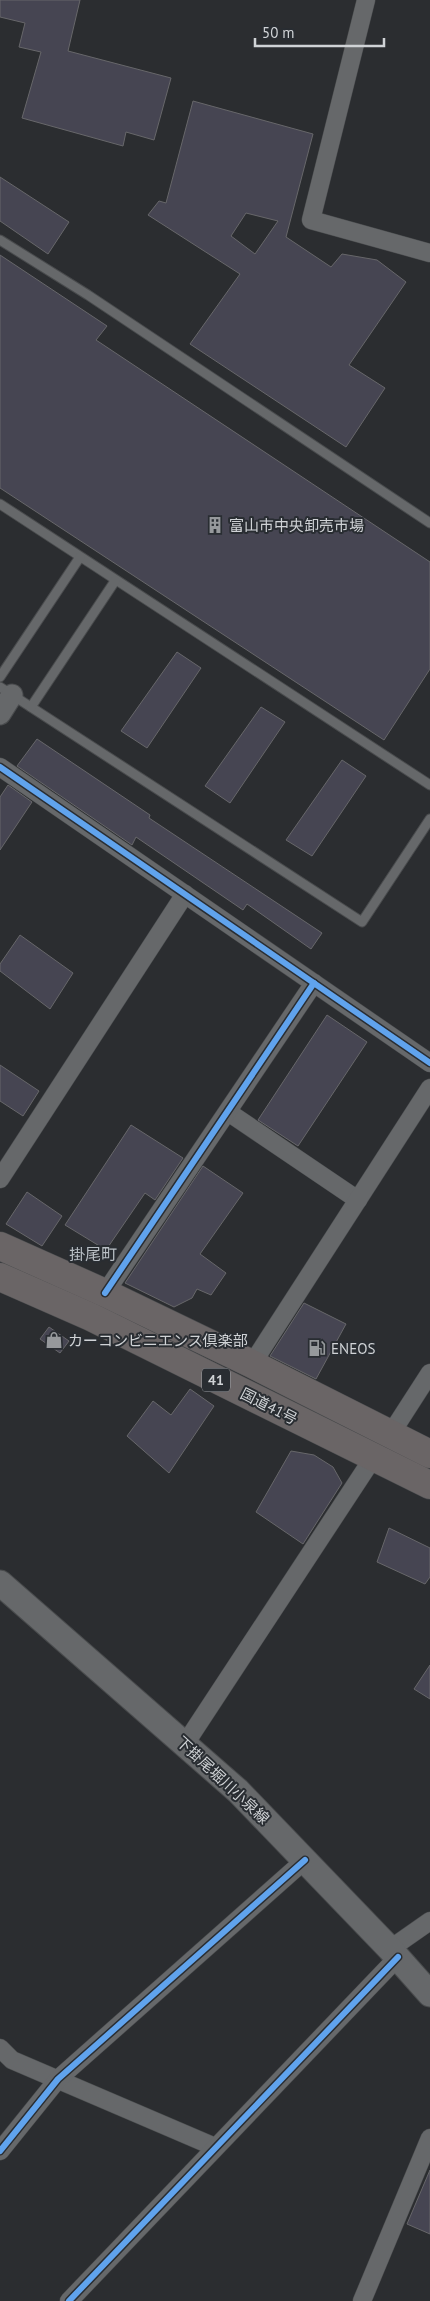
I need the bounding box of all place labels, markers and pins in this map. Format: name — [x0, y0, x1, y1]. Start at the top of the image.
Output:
building icon: 富山市中央卸売市場 — [205, 515, 225, 535]
place label: 富山市中央卸売市場 — [229, 516, 364, 535]
shop icon: カーコンビニエンス倶楽部 — [44, 1330, 64, 1350]
place label: カーコンビニエンス倶楽部 — [68, 1331, 248, 1350]
fuel station icon: ENEOS — [307, 1338, 327, 1358]
place label: ENEOS — [331, 1339, 375, 1358]

